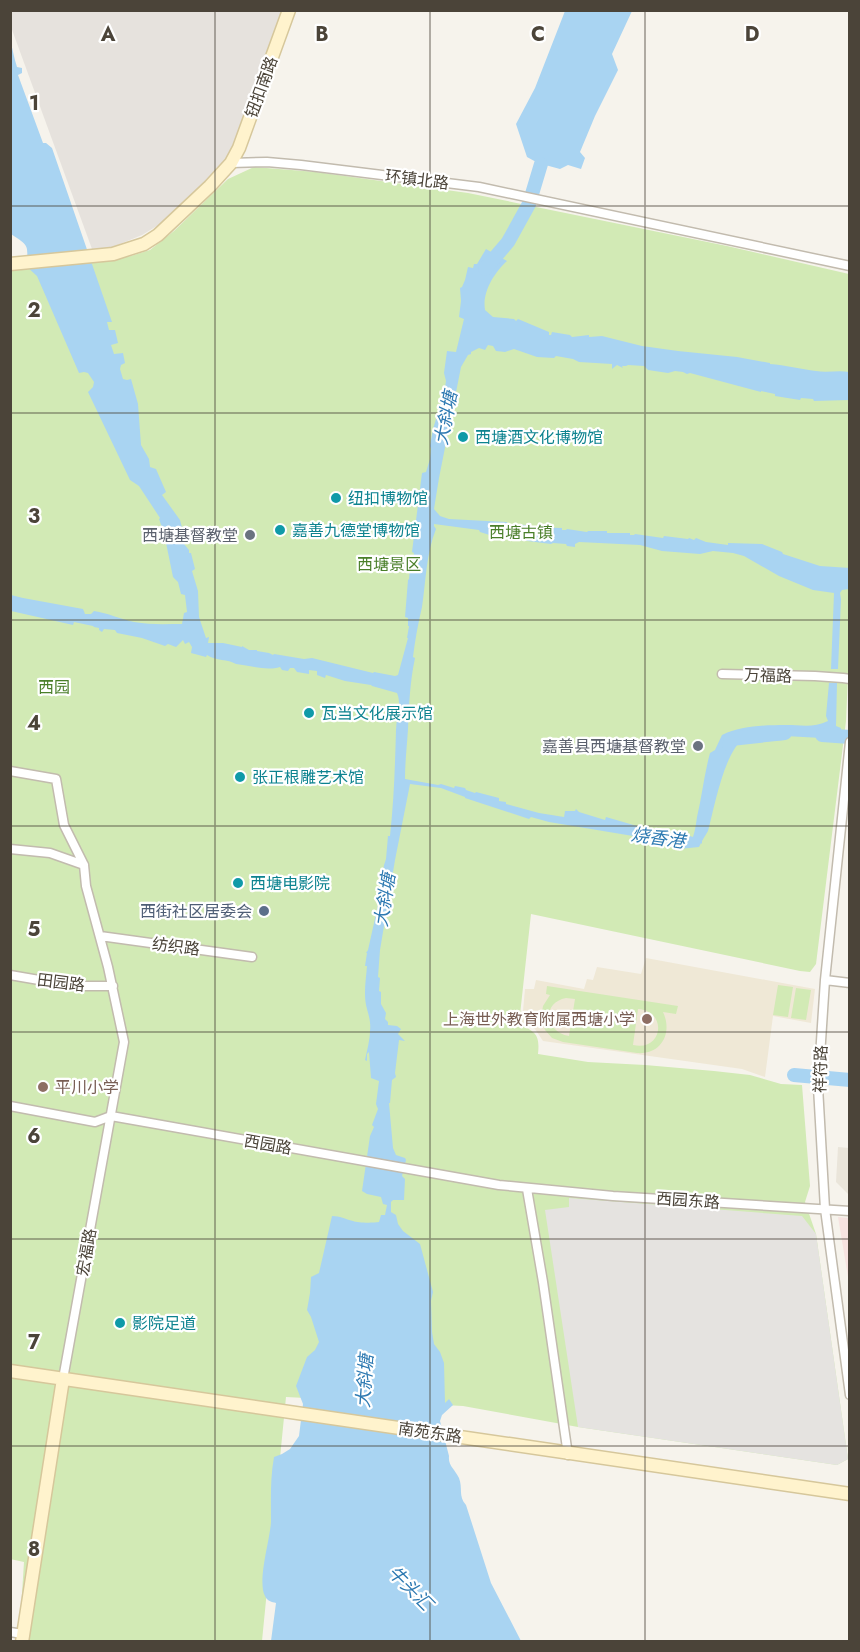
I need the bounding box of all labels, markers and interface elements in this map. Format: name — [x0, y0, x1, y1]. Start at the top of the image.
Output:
text: A — [100, 20, 116, 49]
text: B — [315, 20, 329, 49]
text: C — [531, 20, 545, 49]
text: D — [745, 20, 759, 49]
street label: 钮扣南路 — [240, 53, 283, 121]
text: 1 — [29, 89, 39, 118]
street label: 环镇北路 — [384, 164, 450, 195]
text: 2 — [27, 296, 41, 325]
water label: 大斜塘 — [428, 386, 464, 447]
place label: 西塘酒文化博物馆 — [475, 426, 603, 449]
marker: 西塘酒文化博物馆 — [456, 430, 470, 444]
place label: 纽扣博物馆 — [348, 487, 428, 510]
marker: 纽扣博物馆 — [329, 491, 343, 505]
text: 3 — [28, 502, 40, 531]
place label: 嘉善九德堂博物馆 — [292, 519, 420, 542]
park label: 西塘古镇 — [489, 521, 553, 544]
marker: 嘉善九德堂博物馆 — [273, 523, 287, 537]
place label: 西塘基督教堂 — [142, 524, 238, 547]
marker: 西塘基督教堂 — [243, 528, 257, 542]
park label: 西塘景区 — [357, 553, 421, 576]
street label: 万福路 — [744, 663, 792, 688]
park label: 西园 — [38, 676, 70, 699]
place label: 瓦当文化展示馆 — [321, 702, 433, 725]
marker: 瓦当文化展示馆 — [302, 706, 316, 720]
text: 4 — [27, 709, 41, 738]
place label: 嘉善县西塘基督教堂 — [542, 735, 686, 758]
marker: 嘉善县西塘基督教堂 — [691, 739, 705, 753]
place label: 张正根雕艺术馆 — [252, 766, 364, 789]
marker: 张正根雕艺术馆 — [233, 770, 247, 784]
water label: 烧香港 — [629, 821, 690, 855]
water label: 大斜塘 — [368, 868, 403, 929]
place label: 西塘电影院 — [250, 872, 330, 895]
marker: 西塘电影院 — [231, 876, 245, 890]
place label: 西街社区居委会 — [140, 900, 252, 923]
marker: 西街社区居委会 — [257, 904, 271, 918]
text: 5 — [28, 915, 41, 944]
street label: 纺织路 — [151, 932, 201, 961]
street label: 田园路 — [36, 968, 86, 997]
place label: 上海世外教育附属西塘小学 — [443, 1008, 635, 1031]
marker: 上海世外教育附属西塘小学 — [640, 1012, 654, 1026]
street label: 祥符路 — [808, 1045, 833, 1093]
place label: 平川小学 — [55, 1076, 119, 1099]
marker: 平川小学 — [36, 1080, 50, 1094]
text: 6 — [27, 1122, 41, 1151]
street label: 西园路 — [242, 1129, 294, 1160]
street label: 西园东路 — [655, 1187, 721, 1214]
street label: 宏福路 — [71, 1226, 102, 1278]
place label: 影院足道 — [132, 1312, 196, 1335]
marker: 影院足道 — [113, 1316, 127, 1330]
text: 7 — [28, 1328, 41, 1357]
water label: 大斜塘 — [350, 1350, 380, 1409]
street label: 南苑东路 — [397, 1417, 463, 1448]
text: 8 — [28, 1535, 40, 1564]
water label: 牛头汇 — [382, 1560, 440, 1618]

